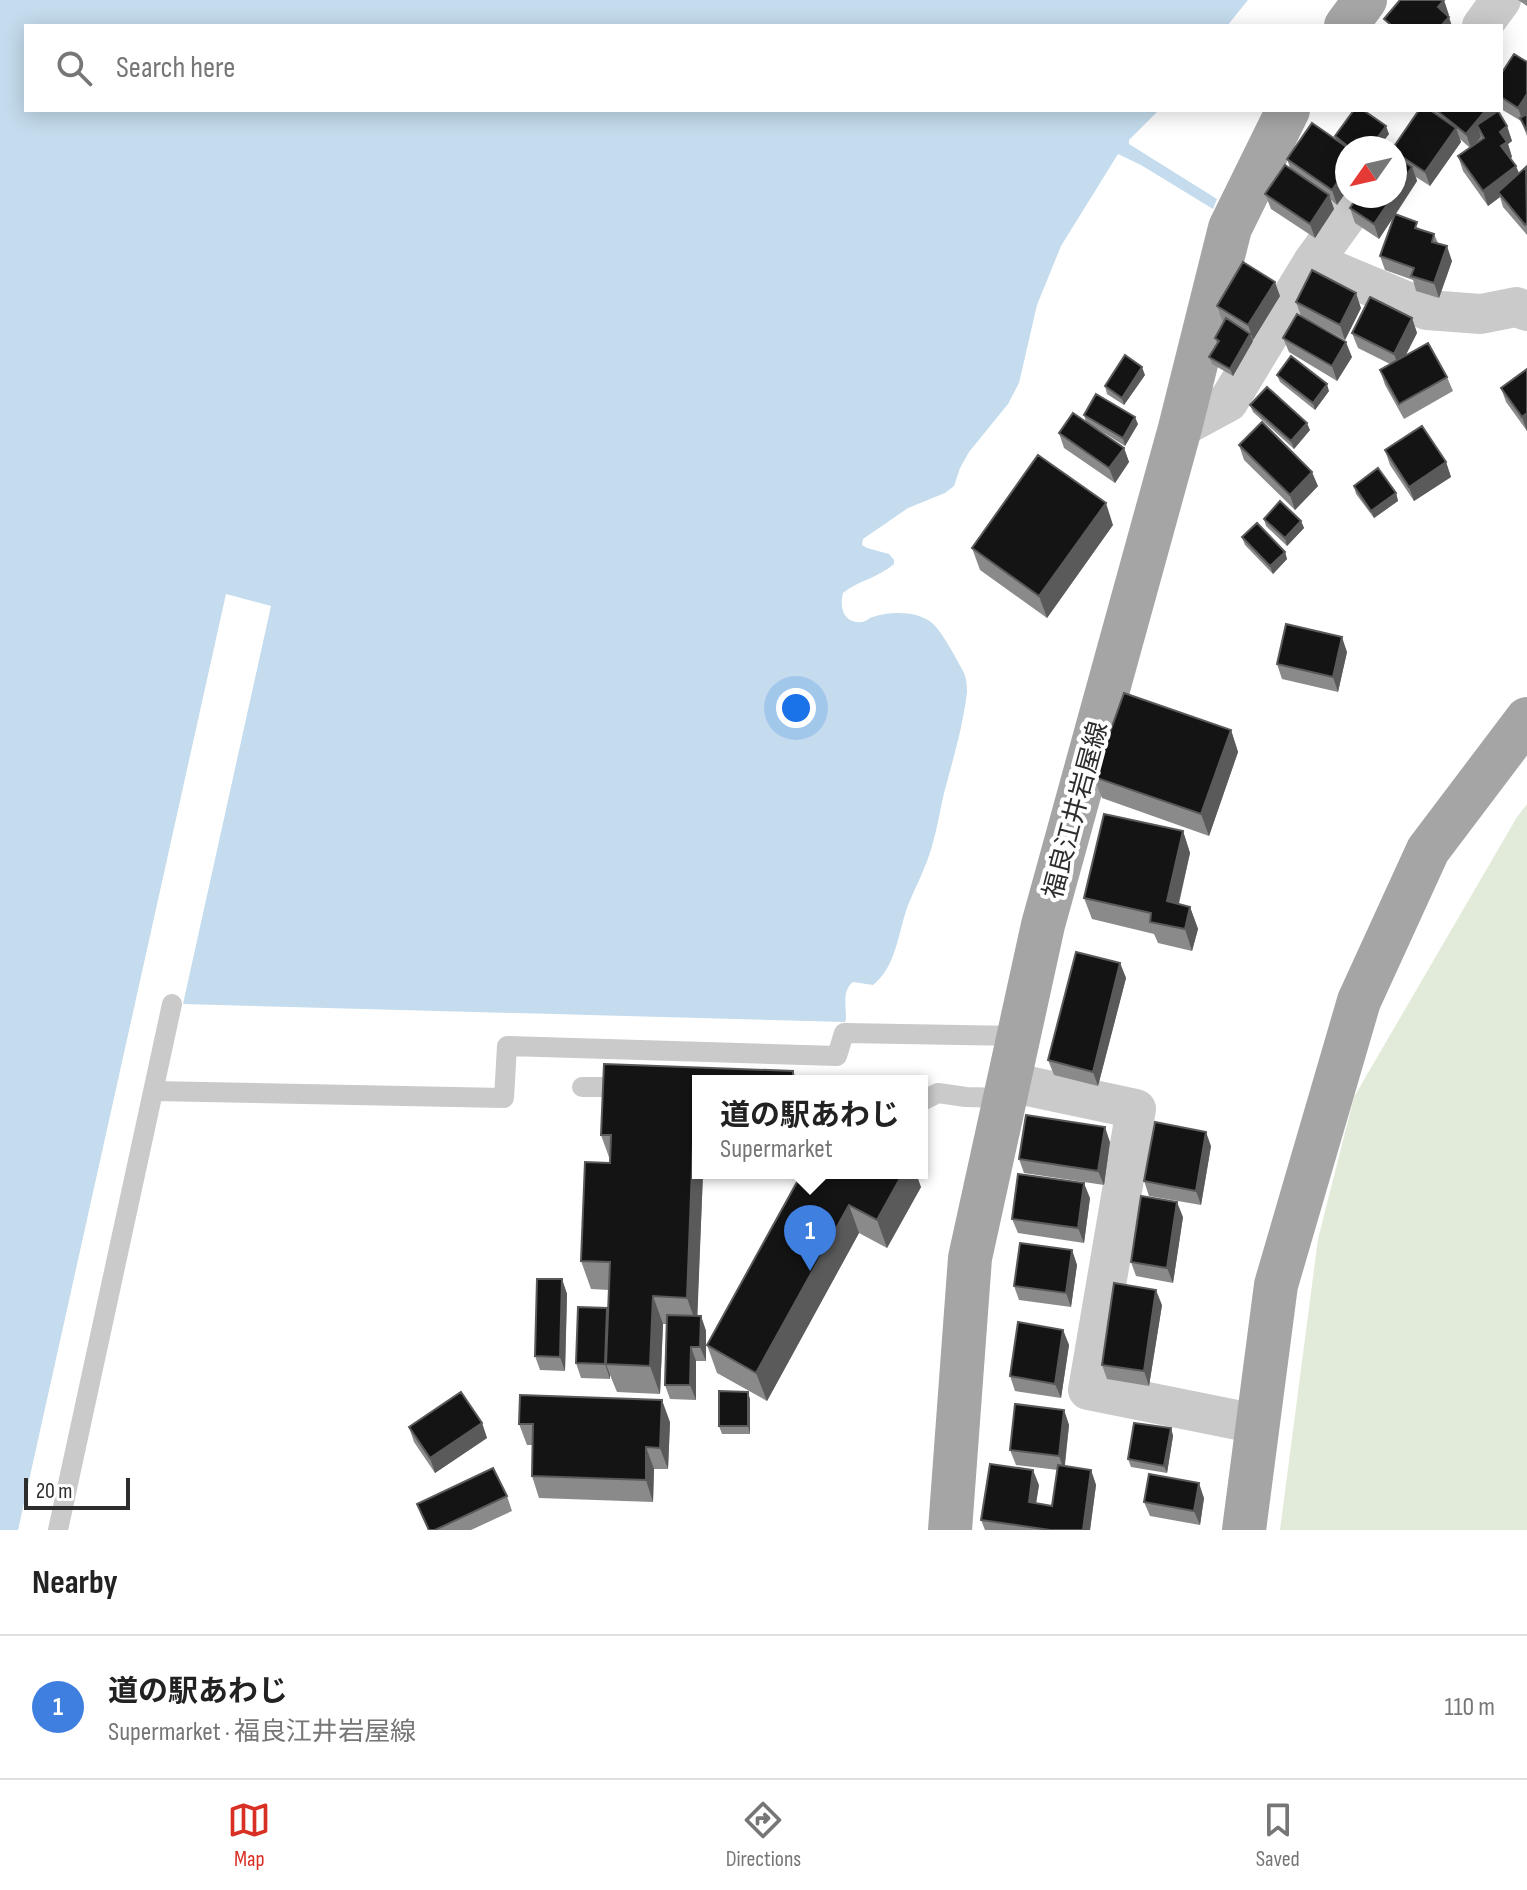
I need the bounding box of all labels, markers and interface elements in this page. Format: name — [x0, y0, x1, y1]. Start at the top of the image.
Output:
search box — [24, 24, 1503, 112]
icon: search — [52, 46, 96, 90]
text: Search here — [116, 50, 235, 86]
north arrow — [1335, 136, 1407, 208]
your location — [776, 688, 816, 728]
street label: 福良江井岩屋線 — [1038, 718, 1115, 902]
popup — [692, 1075, 928, 1179]
text: 道の駅あわじ — [720, 1098, 900, 1134]
text: Supermarket — [720, 1134, 833, 1165]
pin: 1 — [784, 1205, 836, 1271]
scale bar — [24, 1474, 130, 1510]
text: 20 m — [36, 1478, 73, 1505]
text: Nearby — [32, 1562, 118, 1603]
text: 道の駅あわじ — [108, 1674, 288, 1710]
text: 1 — [53, 1692, 63, 1723]
text: 110 m — [1444, 1692, 1495, 1723]
text: Supermarket · 福良江井岩屋線 — [108, 1717, 416, 1748]
tab: Map — [227, 1798, 271, 1873]
tab: Directions — [726, 1798, 801, 1873]
tab: Saved — [1256, 1798, 1300, 1873]

